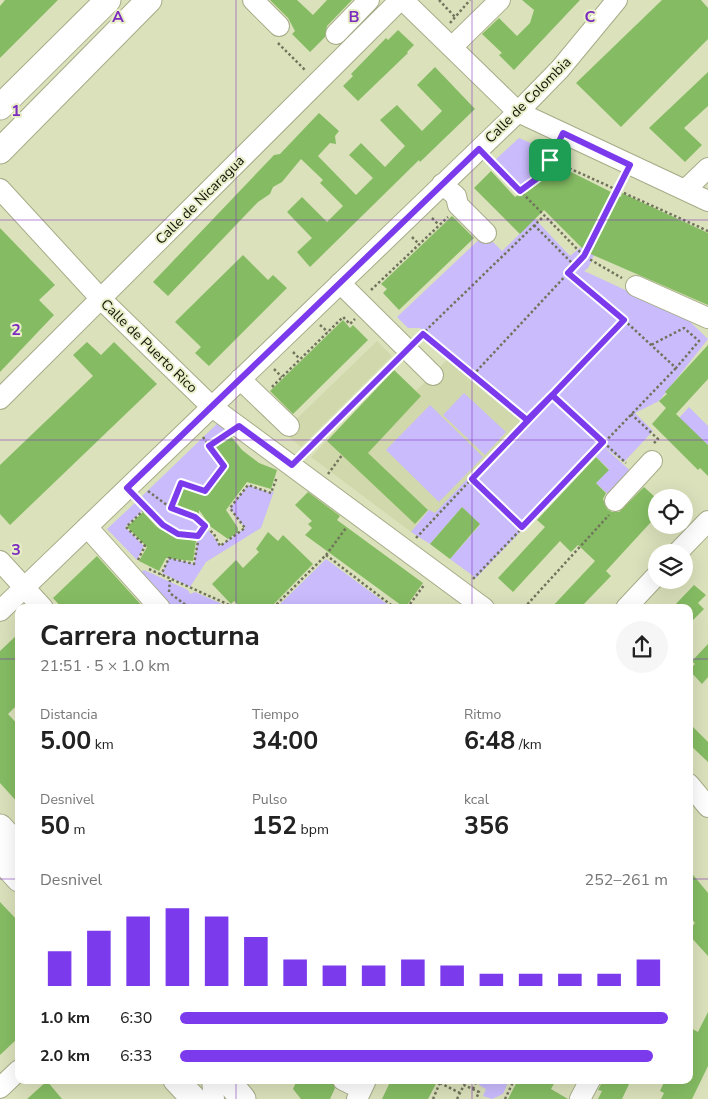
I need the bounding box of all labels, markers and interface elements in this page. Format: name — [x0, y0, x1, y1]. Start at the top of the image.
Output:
text: A — [112, 6, 124, 28]
text: B — [348, 6, 360, 28]
text: C — [585, 6, 596, 28]
street label: Calle de Colombia — [481, 53, 575, 147]
text: 1 — [11, 100, 21, 122]
pin — [529, 139, 571, 181]
icon: arrive — [536, 146, 564, 174]
street label: Calle de Nicaragua — [151, 151, 249, 249]
street label: Calle de Puerto Rico — [97, 295, 202, 397]
text: 2 — [11, 319, 21, 341]
map controls — [648, 489, 693, 589]
button: locate — [648, 489, 693, 534]
text: 3 — [11, 539, 21, 561]
button: layers — [648, 544, 693, 589]
text: Carrera nocturna — [40, 617, 260, 655]
button: share — [616, 621, 668, 673]
text: 21:51 · 5 × 1.0 km — [40, 655, 170, 677]
text: Distancia — [40, 705, 98, 724]
text: Tiempo — [252, 705, 299, 724]
text: Ritmo — [464, 705, 501, 724]
text: 5.00 — [40, 724, 91, 758]
text: 34:00 — [252, 724, 318, 758]
text: 6:48 — [464, 724, 515, 758]
text: km — [91, 735, 114, 754]
text: /km — [515, 735, 542, 754]
text: Desnivel — [40, 790, 94, 809]
text: Pulso — [252, 790, 287, 809]
text: kcal — [464, 790, 489, 809]
text: 50 — [40, 809, 70, 843]
text: 152 — [252, 809, 297, 843]
text: 356 — [464, 809, 509, 843]
text: m — [70, 820, 86, 839]
text: bpm — [297, 820, 329, 839]
text: Desnivel — [40, 869, 102, 891]
text: 252–261 m — [585, 869, 668, 891]
text: 1.0 km — [40, 1007, 90, 1029]
text: 6:30 — [120, 1007, 152, 1029]
text: 2.0 km — [40, 1045, 90, 1067]
text: 6:33 — [120, 1045, 152, 1067]

